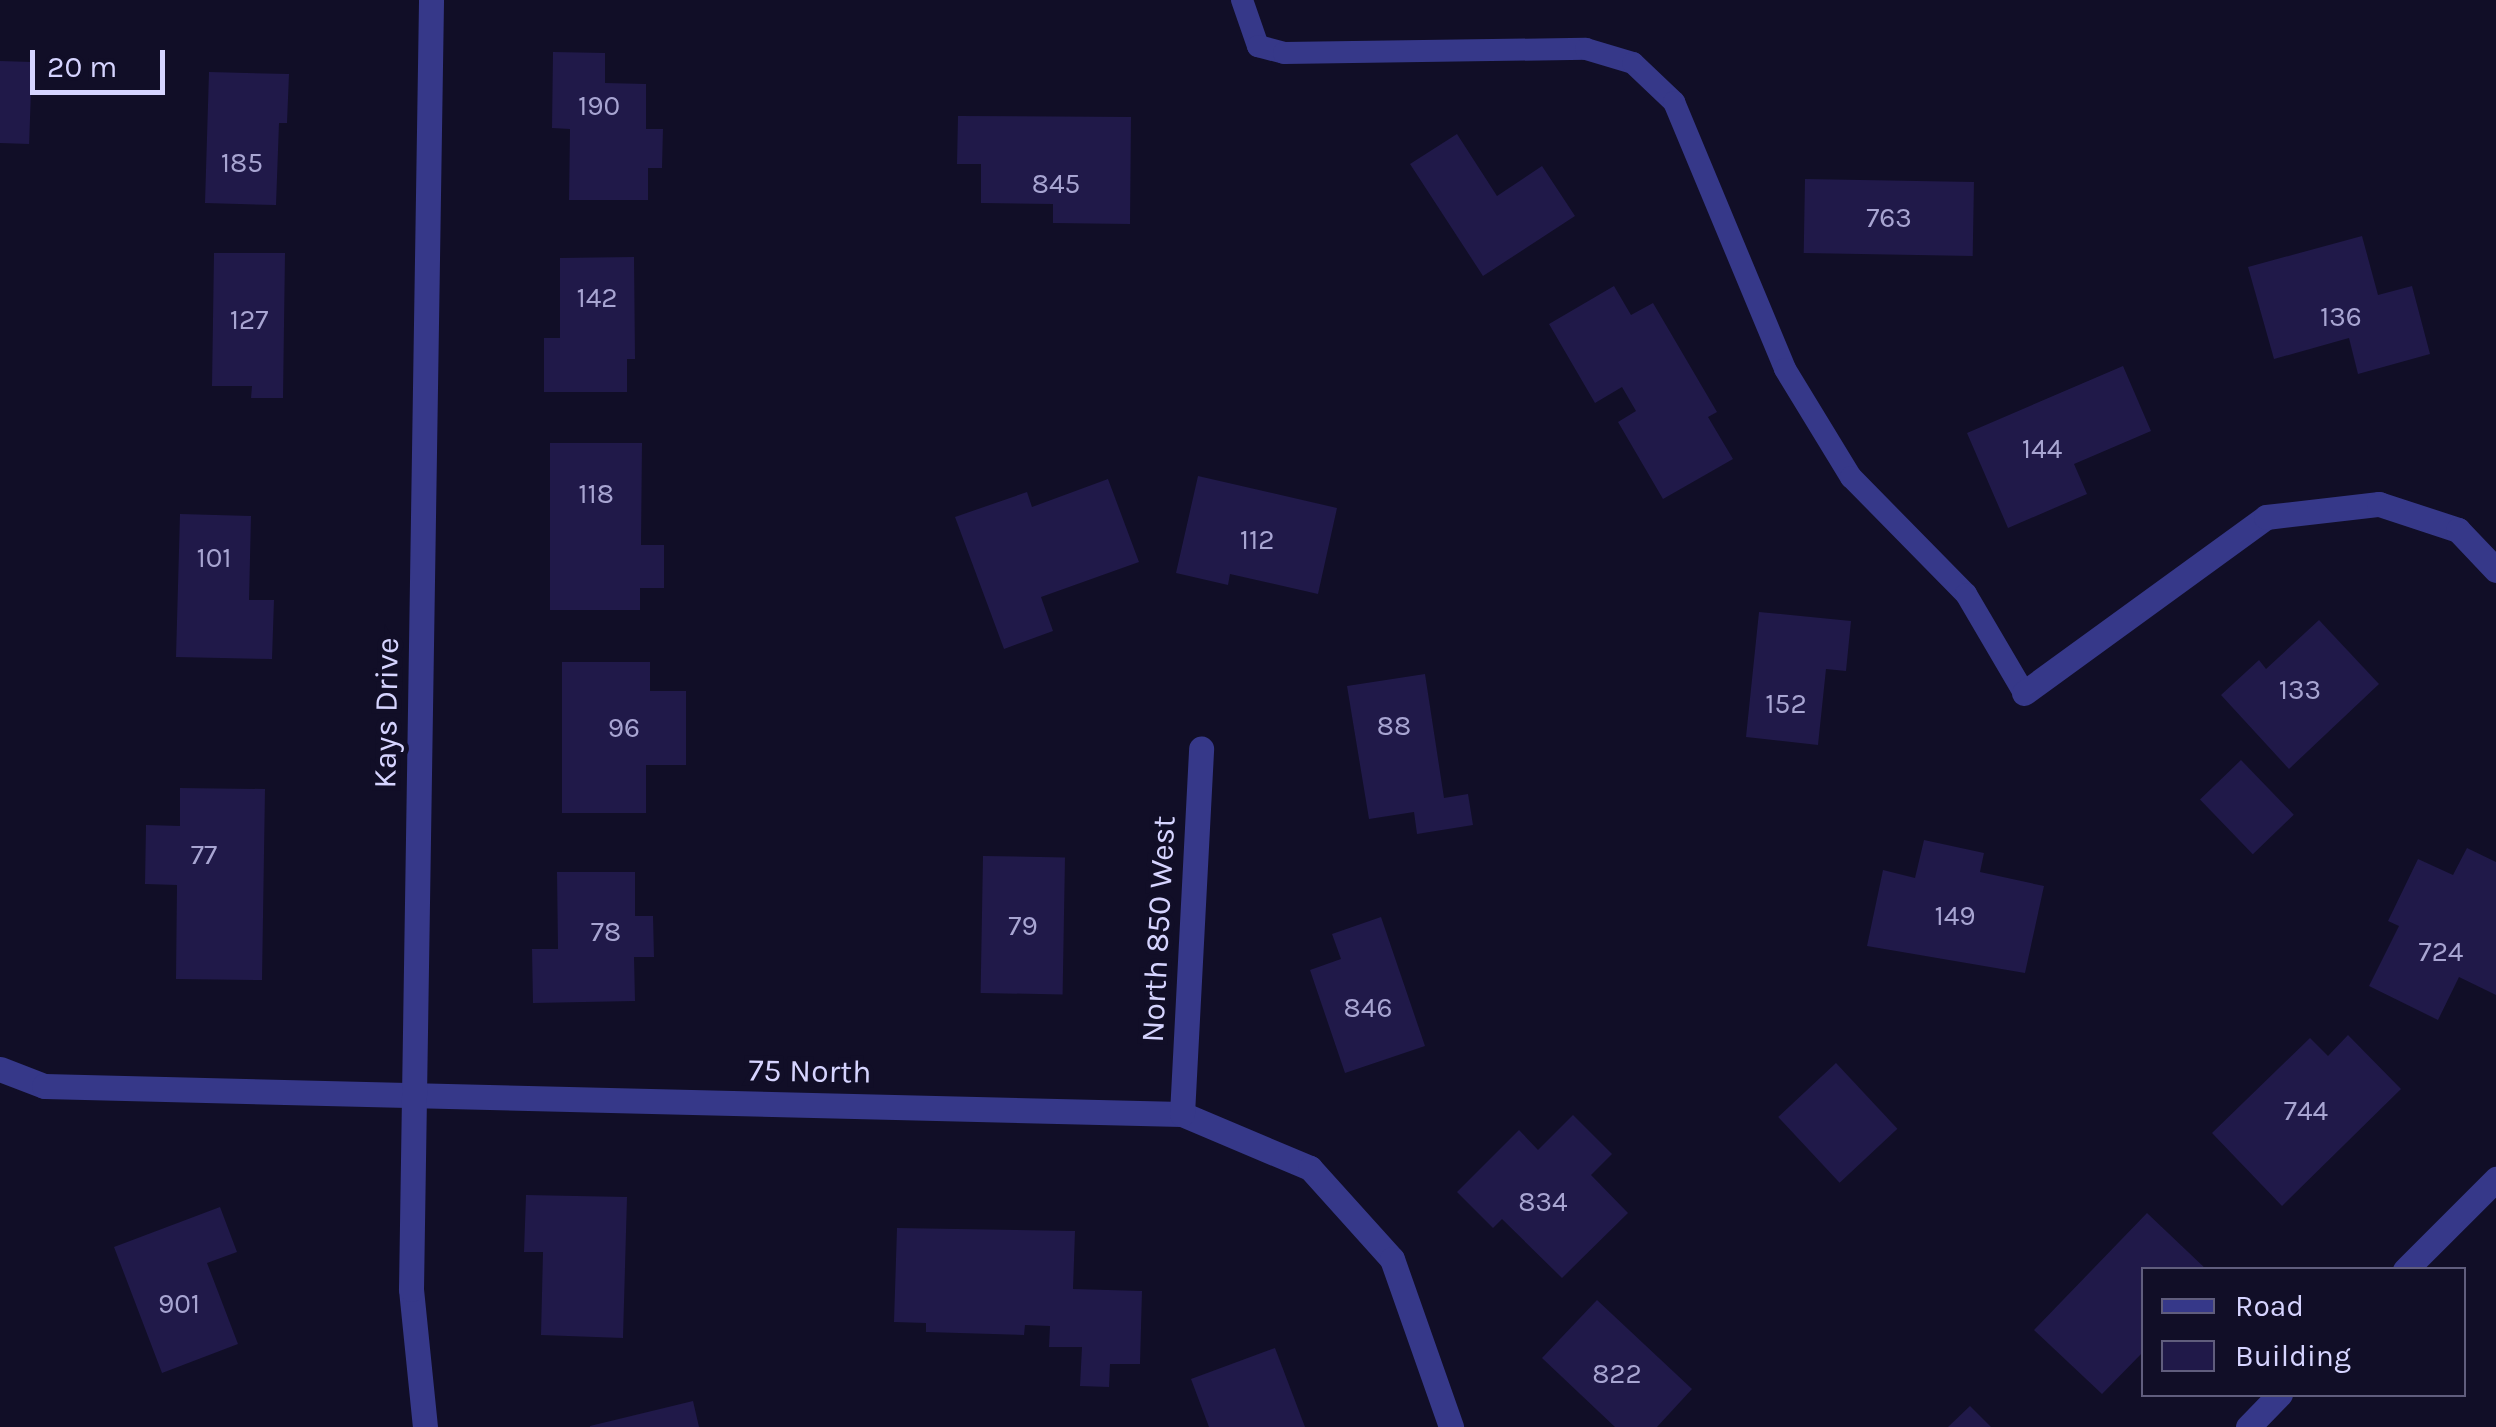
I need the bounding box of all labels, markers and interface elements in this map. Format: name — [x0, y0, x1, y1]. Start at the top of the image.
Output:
scale bar — [35, 30, 170, 92]
text: 20 m — [47, 49, 117, 85]
house number: 190 — [578, 89, 620, 123]
house number: 185 — [221, 146, 263, 180]
house number: 845 — [1032, 167, 1080, 201]
house number: 763 — [1866, 201, 1912, 235]
house number: 142 — [576, 281, 618, 315]
house number: 136 — [2320, 300, 2362, 334]
house number: 127 — [230, 303, 268, 337]
house number: 144 — [2022, 432, 2062, 466]
house number: 118 — [578, 477, 614, 511]
house number: 112 — [1240, 523, 1274, 557]
house number: 101 — [196, 541, 232, 575]
street label: Kays Drive — [366, 637, 408, 789]
house number: 133 — [2279, 673, 2321, 707]
house number: 152 — [1765, 687, 1807, 721]
house number: 88 — [1377, 709, 1411, 743]
house number: 96 — [608, 711, 640, 745]
street label: North 850 West — [1134, 815, 1184, 1043]
house number: 77 — [191, 838, 217, 872]
house number: 149 — [1934, 899, 1976, 933]
house number: 79 — [1008, 909, 1038, 943]
house number: 78 — [591, 915, 621, 949]
house number: 724 — [2418, 935, 2464, 969]
house number: 846 — [1344, 991, 1392, 1025]
street label: 75 North — [748, 1052, 872, 1092]
house number: 744 — [2284, 1094, 2328, 1128]
house number: 834 — [1518, 1185, 1568, 1219]
legend — [2141, 1267, 2466, 1397]
house number: 901 — [158, 1287, 200, 1321]
text: Road — [2235, 1288, 2304, 1324]
text: Building — [2235, 1338, 2351, 1374]
house number: 822 — [1592, 1357, 1642, 1391]

